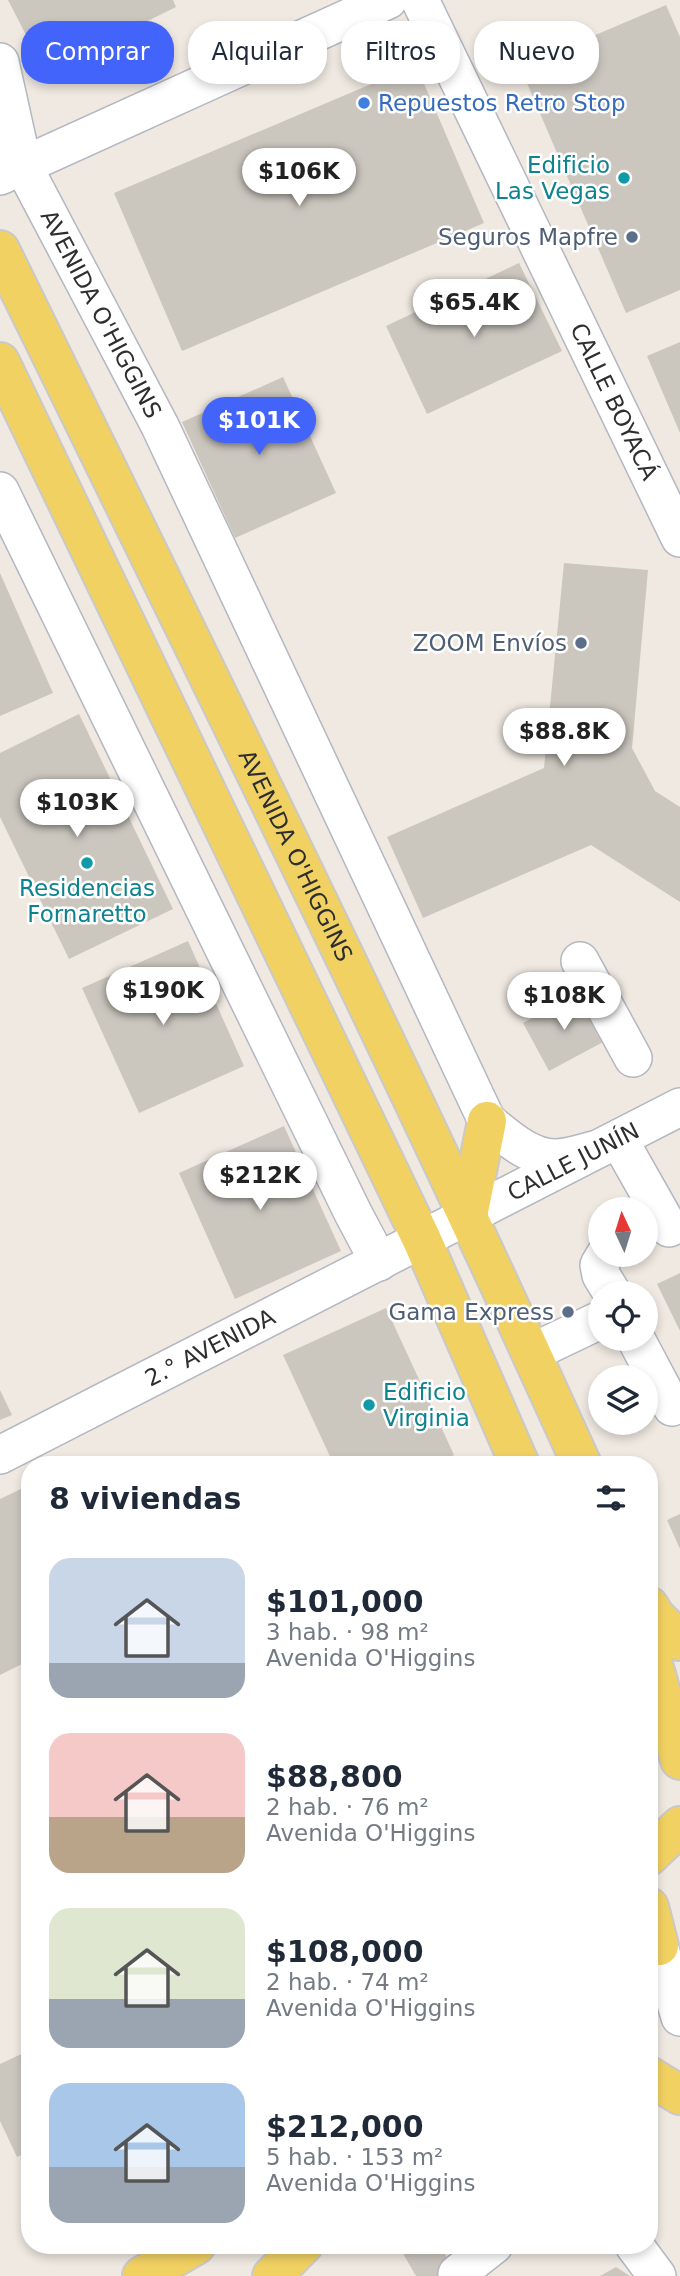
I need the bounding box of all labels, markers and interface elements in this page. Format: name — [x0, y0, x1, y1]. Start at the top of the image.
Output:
chip: Comprar — [21, 21, 174, 84]
chip: Alquilar — [188, 21, 327, 84]
chip: Filtros — [341, 21, 460, 84]
chip: Nuevo — [474, 21, 599, 84]
place label: Repuestos Retro Stop — [378, 90, 626, 116]
marker: Repuestos Retro Stop — [356, 95, 372, 111]
pin: $106K — [250, 148, 348, 208]
place label: Edificio Las Vegas — [495, 152, 610, 204]
text: $106K — [258, 158, 340, 184]
marker: Edificio Las Vegas — [616, 170, 632, 186]
street label: AVENIDA O'HIGGINS — [36, 205, 167, 423]
place label: Seguros Mapfre — [438, 224, 618, 250]
marker: Seguros Mapfre — [624, 229, 640, 245]
pin: $65.4K — [417, 280, 531, 339]
text: $65.4K — [429, 289, 519, 315]
street label: CALLE BOYACÁ — [565, 319, 664, 484]
pin: $101K — [210, 398, 308, 457]
text: $101K — [218, 407, 300, 433]
place label: ZOOM Envíos — [413, 630, 567, 656]
marker: ZOOM Envíos — [573, 635, 589, 651]
pin: $88.8K — [507, 708, 621, 768]
text: $88.8K — [519, 718, 609, 744]
street label: AVENIDA O'HIGGINS — [234, 746, 358, 966]
pin: $103K — [28, 780, 126, 839]
text: $103K — [36, 789, 118, 815]
marker: Residencias Fornaretto — [79, 855, 95, 871]
place label: Residencias Fornaretto — [19, 875, 155, 927]
pin: $190K — [114, 968, 212, 1027]
pin: $108K — [515, 972, 613, 1032]
text: $190K — [122, 977, 204, 1003]
text: $108K — [523, 982, 605, 1008]
street label: CALLE JUNÍN — [503, 1117, 643, 1206]
pin: $212K — [211, 1152, 309, 1212]
text: $212K — [219, 1162, 301, 1188]
north arrow — [588, 1197, 658, 1267]
map controls — [588, 1197, 658, 1435]
button: locate — [588, 1281, 658, 1351]
place label: Gama Express — [388, 1299, 554, 1325]
street label: 2.° AVENIDA — [141, 1303, 280, 1391]
marker: Gama Express — [560, 1304, 576, 1320]
button: layers — [588, 1365, 658, 1435]
place label: Edificio Virginia — [383, 1379, 470, 1431]
marker: Edificio Virginia — [361, 1397, 377, 1413]
icon: filters — [592, 1479, 630, 1517]
text: 8 viviendas — [49, 1481, 241, 1516]
text: $101,000 — [266, 1584, 424, 1619]
icon: home — [105, 1586, 189, 1670]
text: 3 hab. · 98 m² — [266, 1619, 429, 1645]
text: Avenida O'Higgins — [266, 1645, 475, 1671]
text: $88,800 — [266, 1759, 403, 1794]
icon: home — [105, 1761, 189, 1845]
text: 2 hab. · 76 m² — [266, 1794, 429, 1820]
text: Avenida O'Higgins — [266, 1820, 475, 1846]
text: $108,000 — [266, 1934, 424, 1969]
icon: home — [105, 1936, 189, 2020]
text: 2 hab. · 74 m² — [266, 1969, 429, 1995]
text: Avenida O'Higgins — [266, 1995, 475, 2021]
text: $212,000 — [266, 2109, 424, 2144]
icon: home — [105, 2111, 189, 2195]
text: 5 hab. · 153 m² — [266, 2144, 443, 2170]
text: Avenida O'Higgins — [266, 2170, 475, 2196]

